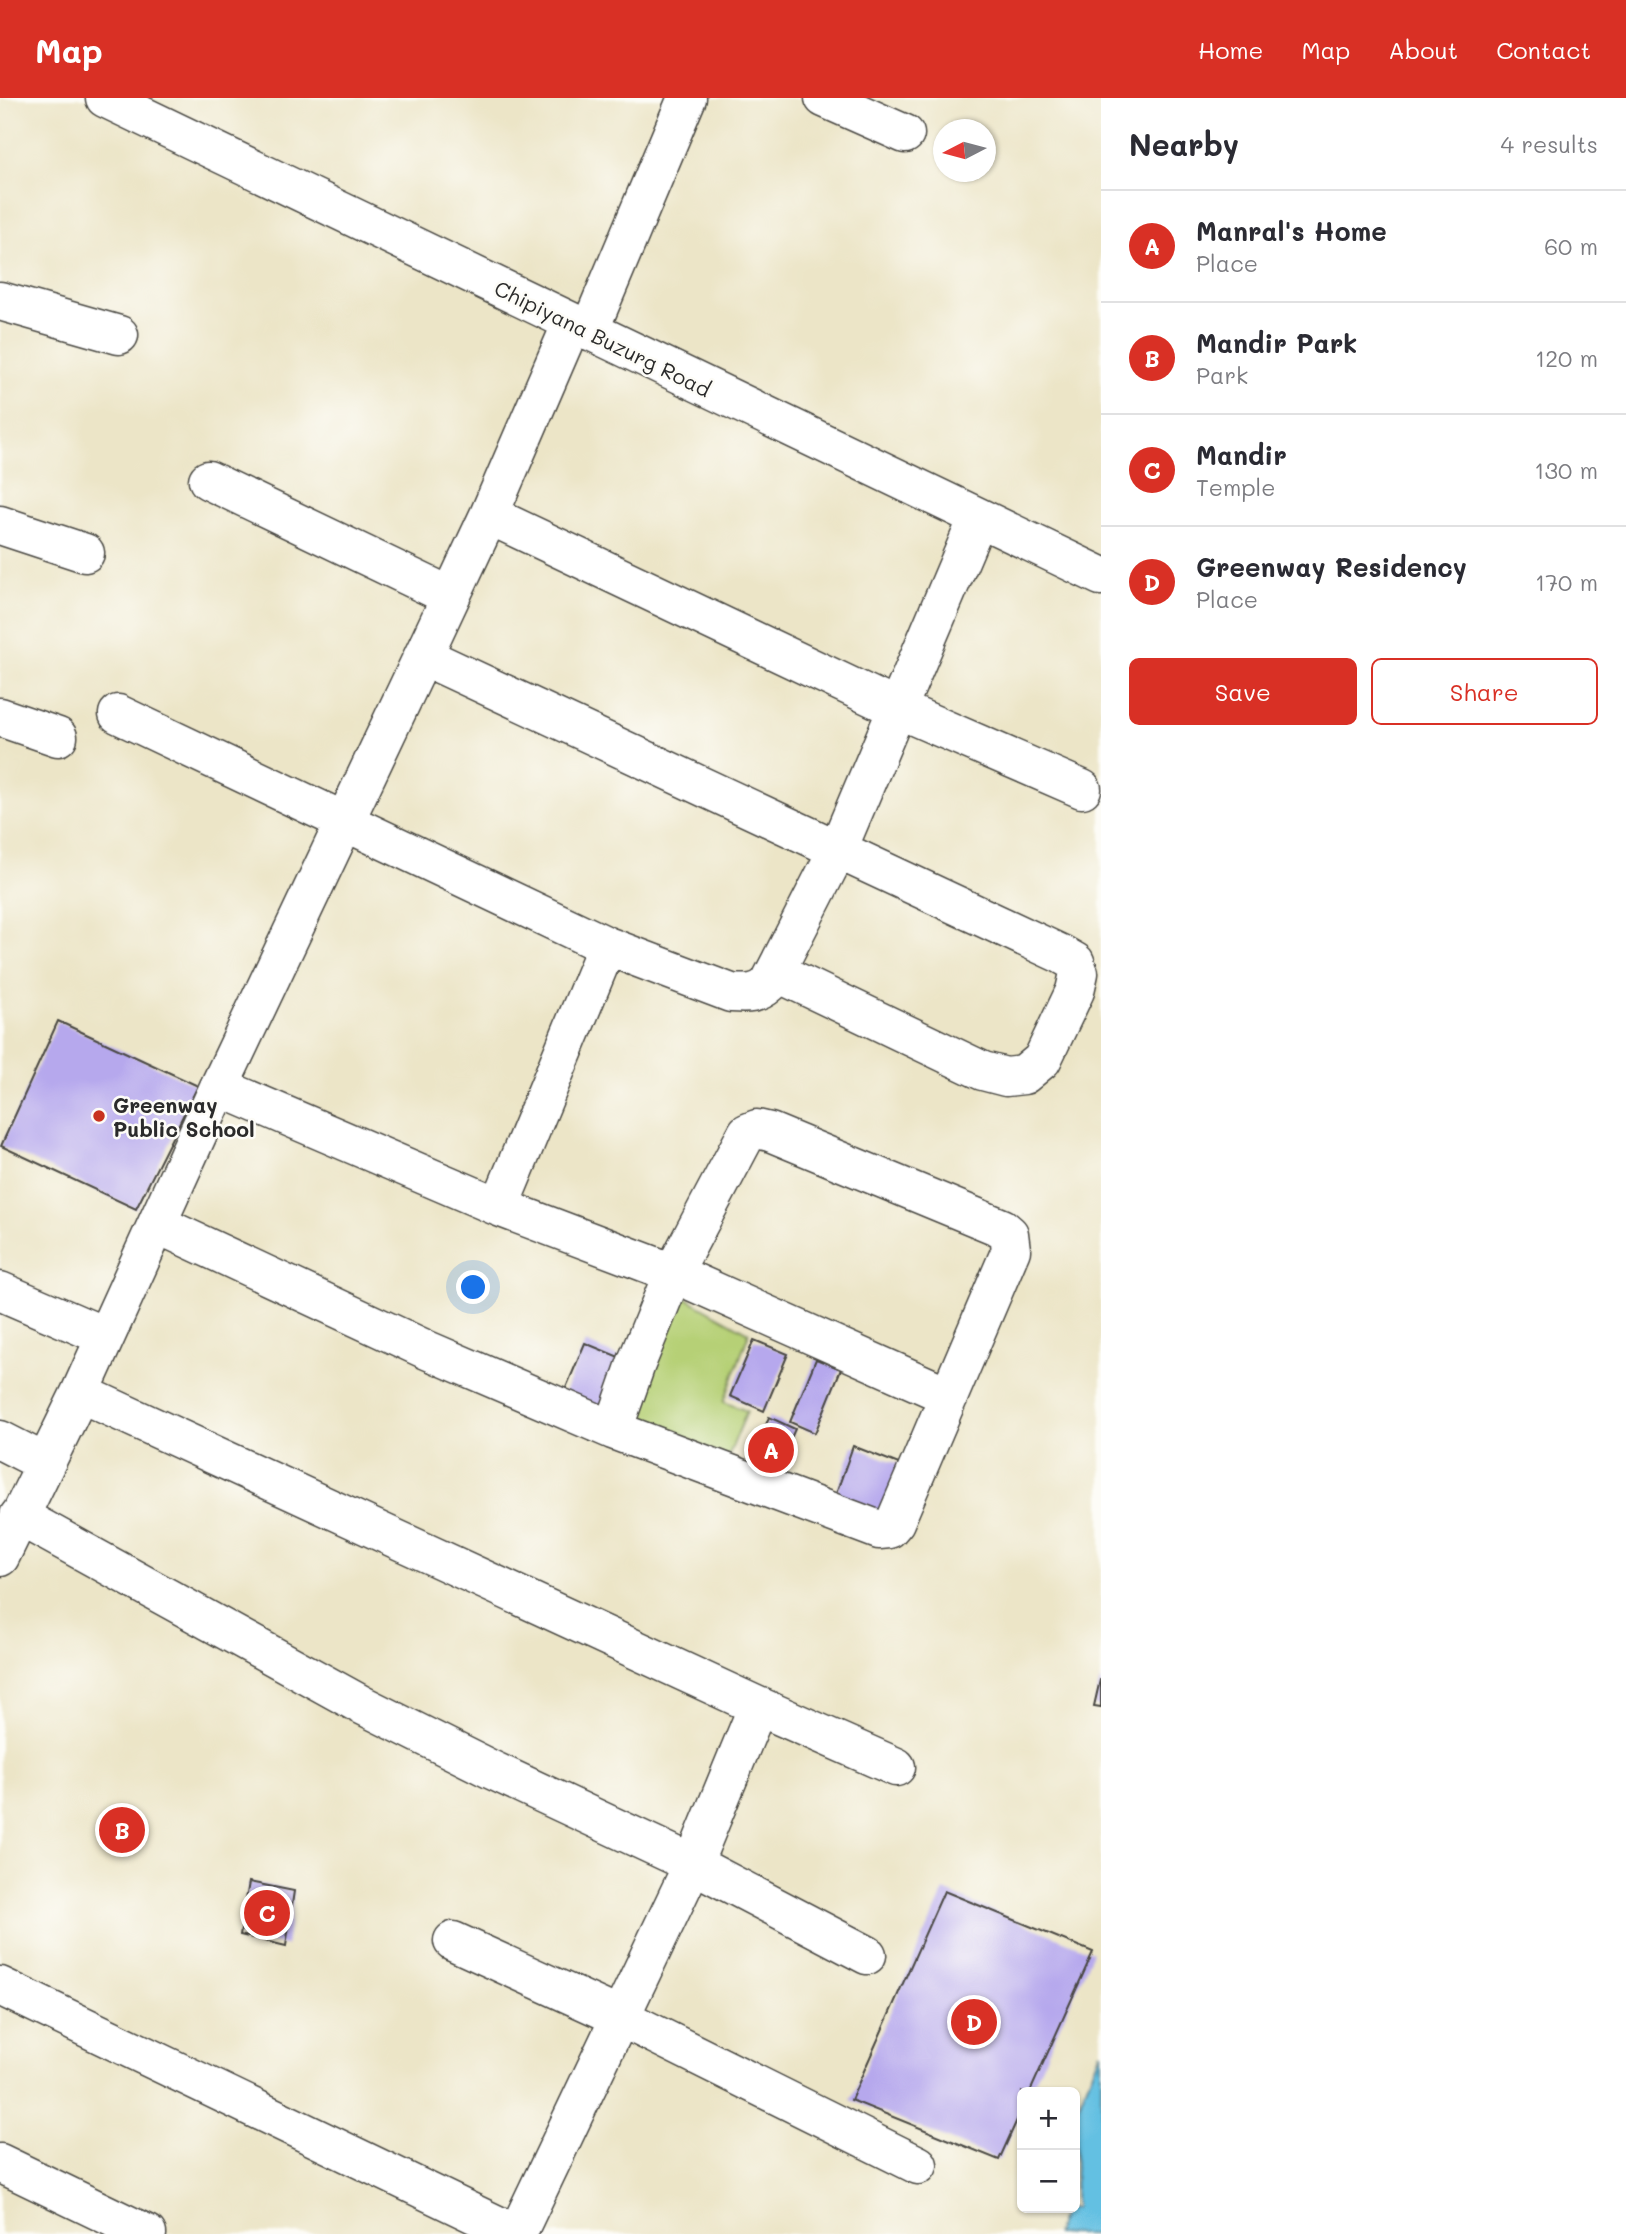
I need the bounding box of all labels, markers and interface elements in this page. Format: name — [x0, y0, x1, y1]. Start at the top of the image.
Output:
text: Map — [35, 28, 103, 71]
text: Home — [1198, 34, 1263, 65]
text: Map — [1301, 34, 1350, 65]
text: About — [1388, 34, 1458, 65]
text: Contact — [1496, 34, 1591, 65]
north arrow — [933, 119, 996, 182]
text: Nearby — [1129, 124, 1239, 164]
text: 4 results — [1501, 129, 1598, 159]
text: Manral's Home — [1196, 214, 1387, 248]
text: A — [1144, 231, 1160, 261]
text: 60 m — [1544, 231, 1598, 261]
text: Place — [1196, 248, 1258, 278]
street label: Chipiyana Buzurg Road — [490, 274, 716, 402]
text: Mandir Park — [1196, 326, 1357, 360]
text: B — [1144, 343, 1160, 373]
text: 120 m — [1535, 343, 1598, 373]
text: Park — [1196, 360, 1248, 390]
text: Mandir — [1196, 438, 1287, 472]
text: C — [1143, 455, 1161, 485]
text: 130 m — [1534, 455, 1598, 485]
text: Temple — [1196, 472, 1276, 502]
text: Greenway Residency — [1196, 550, 1467, 584]
text: D — [1144, 567, 1160, 597]
text: 170 m — [1535, 567, 1598, 597]
text: Place — [1196, 584, 1258, 614]
button: Save — [1129, 658, 1357, 725]
button: Share — [1371, 658, 1598, 725]
place label: Greenway Public School — [113, 1091, 255, 1142]
marker: Greenway Public School — [91, 1108, 107, 1124]
your location — [456, 1270, 490, 1304]
pin: A — [748, 1424, 794, 1476]
pin: B — [99, 1804, 145, 1856]
pin: C — [244, 1887, 290, 1939]
pin: D — [951, 1996, 997, 2048]
map controls — [1017, 2087, 1080, 2213]
button: + — [1017, 2087, 1080, 2150]
button: − — [1017, 2150, 1080, 2213]

